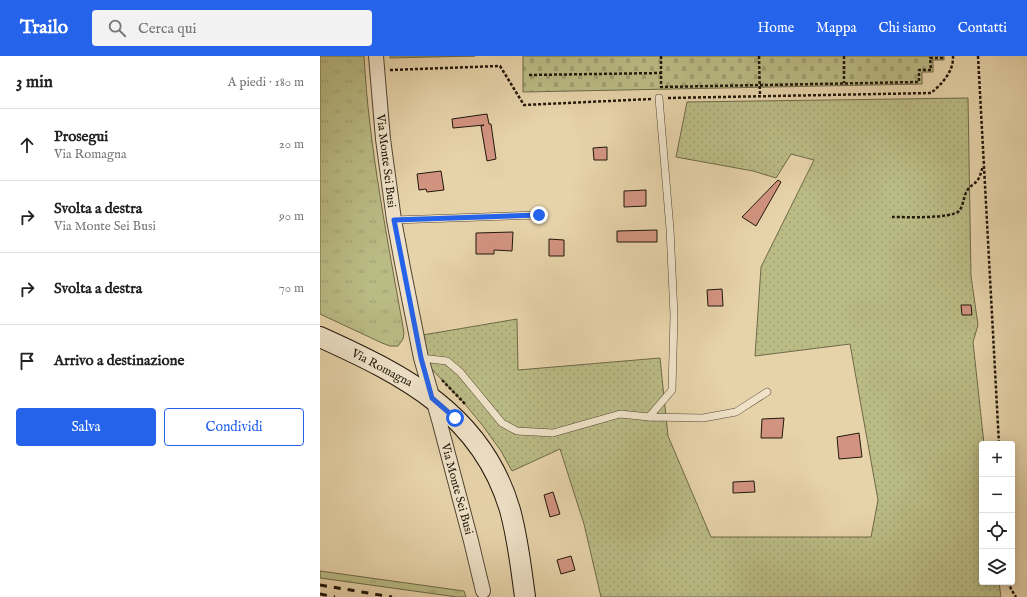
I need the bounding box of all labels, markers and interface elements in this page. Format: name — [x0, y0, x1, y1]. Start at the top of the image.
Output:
search box — [92, 10, 372, 46]
text: Trailo — [20, 16, 68, 40]
icon: search — [106, 17, 128, 39]
text: Cerca qui — [138, 19, 197, 38]
text: Home — [758, 19, 794, 37]
text: Mappa — [816, 19, 857, 37]
text: Chi siamo — [879, 19, 936, 37]
text: Contatti — [958, 19, 1007, 37]
text: 3 min — [16, 72, 53, 93]
text: A piedi · 180 m — [228, 74, 304, 91]
street label: Via Monte Sei Busi — [373, 112, 399, 209]
text: Prosegui — [54, 127, 108, 146]
icon: ahead — [16, 134, 38, 156]
text: 20 m — [279, 136, 304, 153]
text: Via Romagna — [54, 146, 127, 163]
text: Svolta a destra — [54, 199, 142, 218]
icon: right — [16, 206, 38, 228]
route end — [530, 206, 548, 224]
text: 90 m — [279, 208, 304, 225]
text: Via Monte Sei Busi — [54, 218, 156, 235]
icon: right — [16, 278, 38, 300]
text: Svolta a destra — [54, 279, 142, 298]
text: 70 m — [279, 280, 304, 297]
street label: Via Romagna — [348, 345, 416, 391]
icon: arrive — [16, 350, 38, 372]
text: Arrivo a destinazione — [54, 351, 184, 370]
button: Salva — [16, 408, 156, 446]
button: Condividi — [164, 408, 304, 446]
route start — [446, 409, 464, 427]
street label: Via Monte Sei Busi — [437, 441, 476, 536]
map controls — [979, 441, 1015, 585]
button: + — [979, 441, 1015, 477]
button: − — [979, 477, 1015, 513]
button: locate — [979, 513, 1015, 549]
button: layers — [979, 549, 1015, 585]

